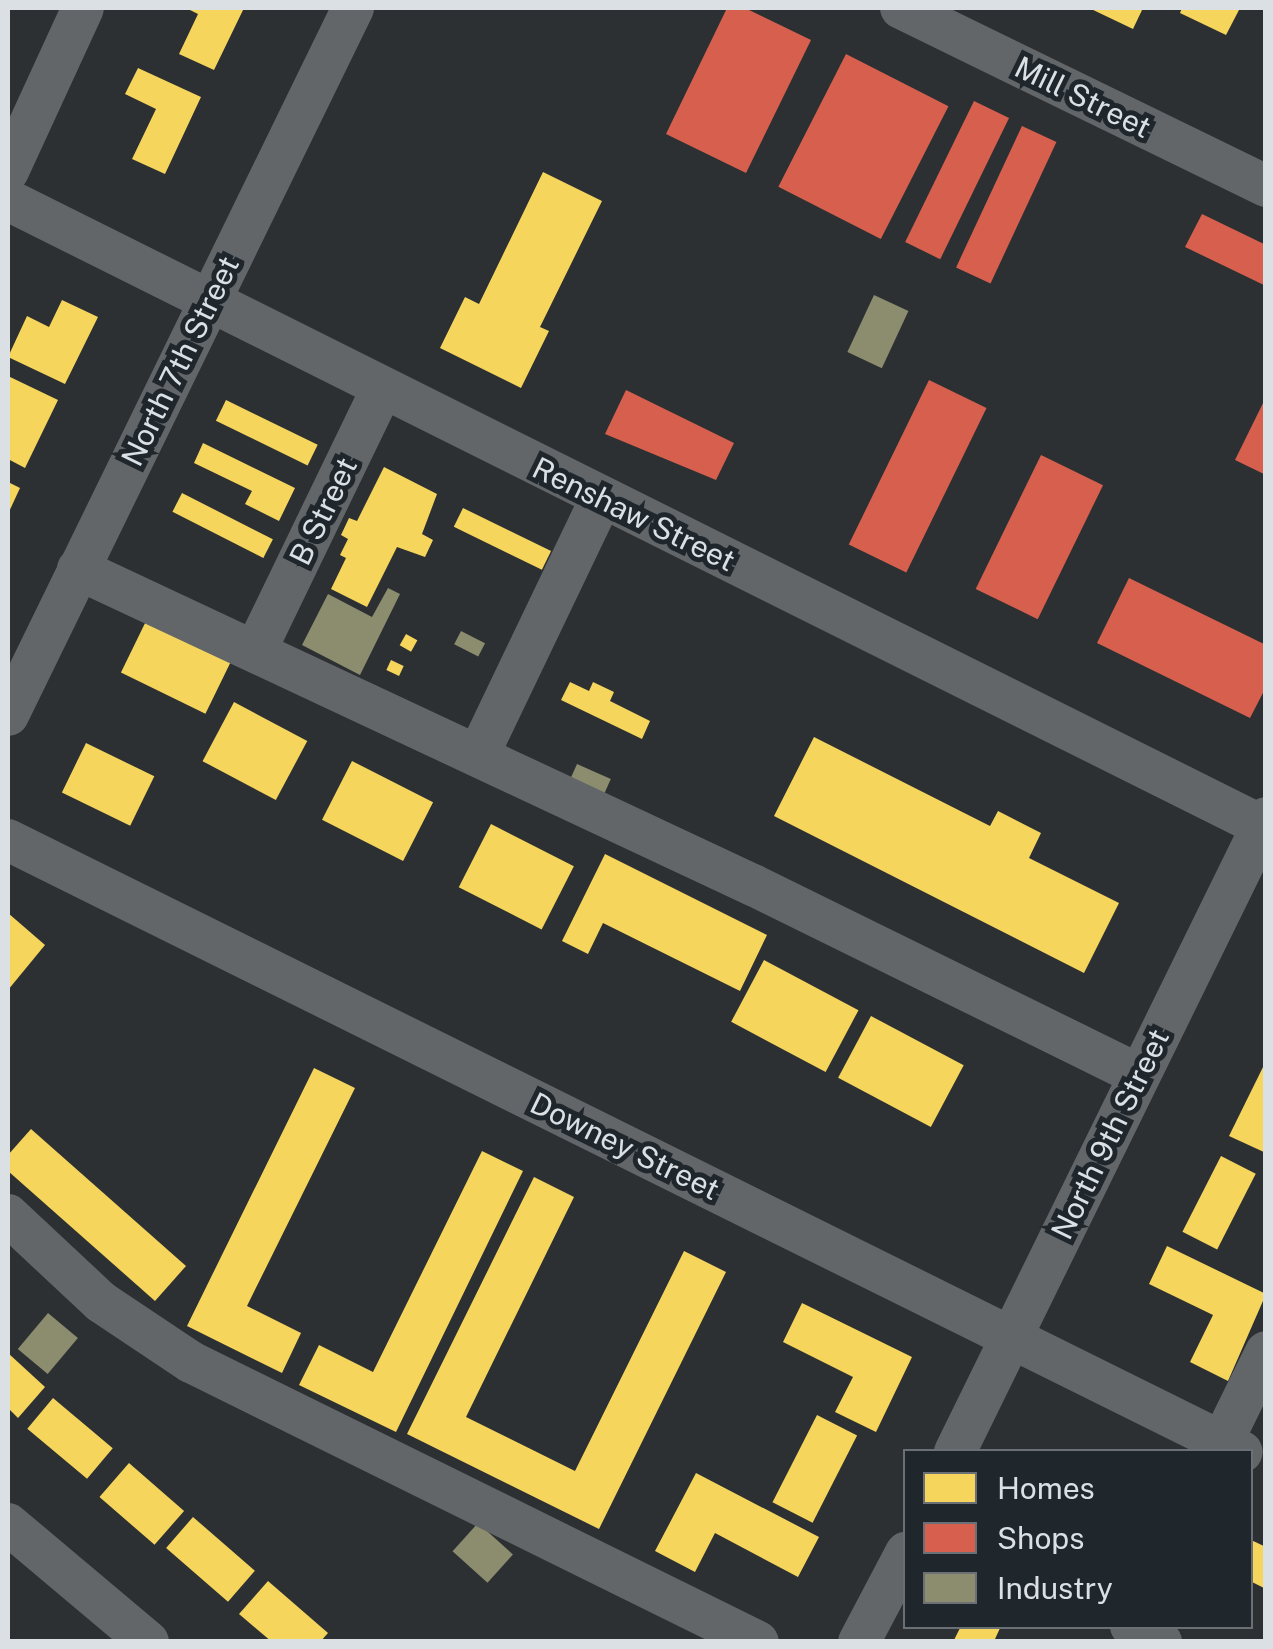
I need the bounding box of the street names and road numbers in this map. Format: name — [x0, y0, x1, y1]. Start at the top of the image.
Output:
street label: Mill Street — [1009, 49, 1157, 145]
street label: North 7th Street — [114, 250, 246, 472]
street label: Renshaw Street — [527, 449, 741, 579]
street label: B Street — [282, 451, 364, 571]
street label: North 9th Street — [1044, 1023, 1176, 1245]
street label: Downey Street — [525, 1085, 725, 1207]

